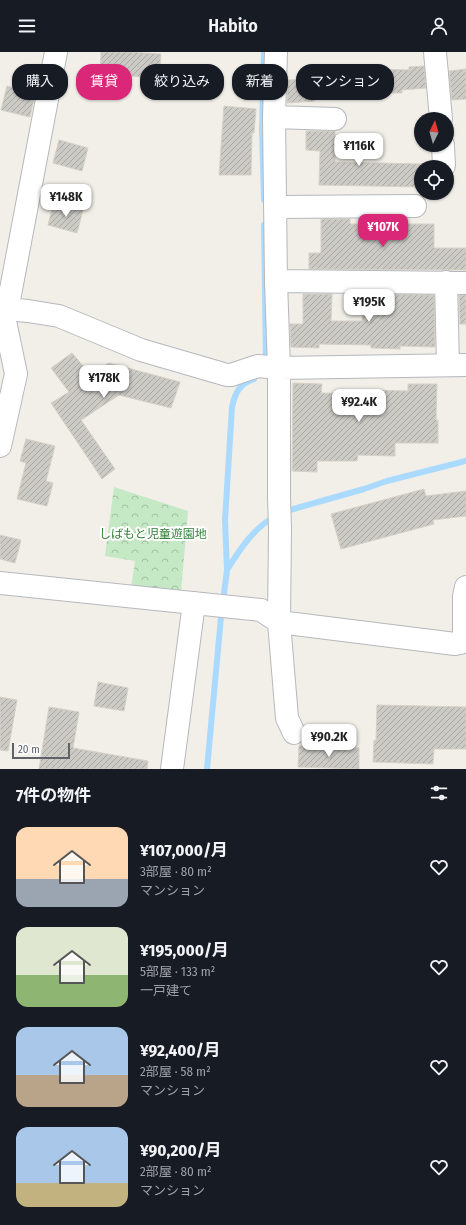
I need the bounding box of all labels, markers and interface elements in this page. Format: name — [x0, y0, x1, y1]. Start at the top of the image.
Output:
icon: menu — [16, 15, 38, 37]
text: Habito — [208, 15, 258, 37]
icon: person — [428, 15, 450, 37]
chip: 購入 — [12, 64, 68, 100]
chip: 賃貸 — [76, 64, 132, 100]
chip: 絞り込み — [140, 64, 224, 100]
chip: 新着 — [232, 64, 288, 100]
chip: マンション — [296, 64, 394, 100]
north arrow — [414, 112, 454, 152]
map controls — [414, 112, 454, 200]
pin: ¥116K — [331, 133, 387, 167]
text: ¥116K — [343, 138, 375, 153]
button: locate — [414, 160, 454, 200]
pin: ¥148K — [38, 184, 94, 218]
text: ¥148K — [50, 189, 82, 204]
pin: ¥107K — [355, 214, 411, 248]
text: ¥107K — [367, 219, 399, 234]
pin: ¥195K — [341, 289, 397, 323]
text: ¥195K — [353, 294, 385, 309]
pin: ¥178K — [76, 365, 132, 399]
text: ¥178K — [88, 370, 120, 385]
pin: ¥92.4K — [326, 389, 392, 423]
text: ¥92.4K — [341, 394, 377, 409]
park label: しばもと児童遊園地 — [99, 527, 207, 541]
pin: ¥90.2K — [296, 724, 362, 758]
text: ¥90.2K — [311, 729, 347, 744]
scale bar — [12, 741, 70, 760]
text: 20 m — [18, 743, 40, 756]
icon: filters — [428, 782, 450, 804]
text: 7件の物件 — [16, 785, 91, 806]
text: ¥107,000/月 — [140, 840, 228, 861]
icon: home — [48, 843, 96, 891]
icon: heart — [428, 856, 450, 878]
text: 3部屋 · 80 m² — [140, 864, 212, 879]
text: マンション — [140, 883, 205, 898]
text: ¥195,000/月 — [140, 940, 229, 961]
icon: home — [48, 943, 96, 991]
icon: heart — [428, 956, 450, 978]
text: 5部屋 · 133 m² — [140, 964, 215, 979]
text: 一戸建て — [140, 983, 192, 998]
text: ¥92,400/月 — [140, 1040, 221, 1061]
icon: home — [48, 1043, 96, 1091]
icon: heart — [428, 1056, 450, 1078]
text: 2部屋 · 58 m² — [140, 1064, 211, 1079]
text: マンション — [140, 1083, 205, 1098]
text: ¥90,200/月 — [140, 1140, 222, 1161]
icon: home — [48, 1143, 96, 1191]
icon: heart — [428, 1156, 450, 1178]
text: 2部屋 · 80 m² — [140, 1164, 212, 1179]
text: マンション — [140, 1183, 205, 1198]

